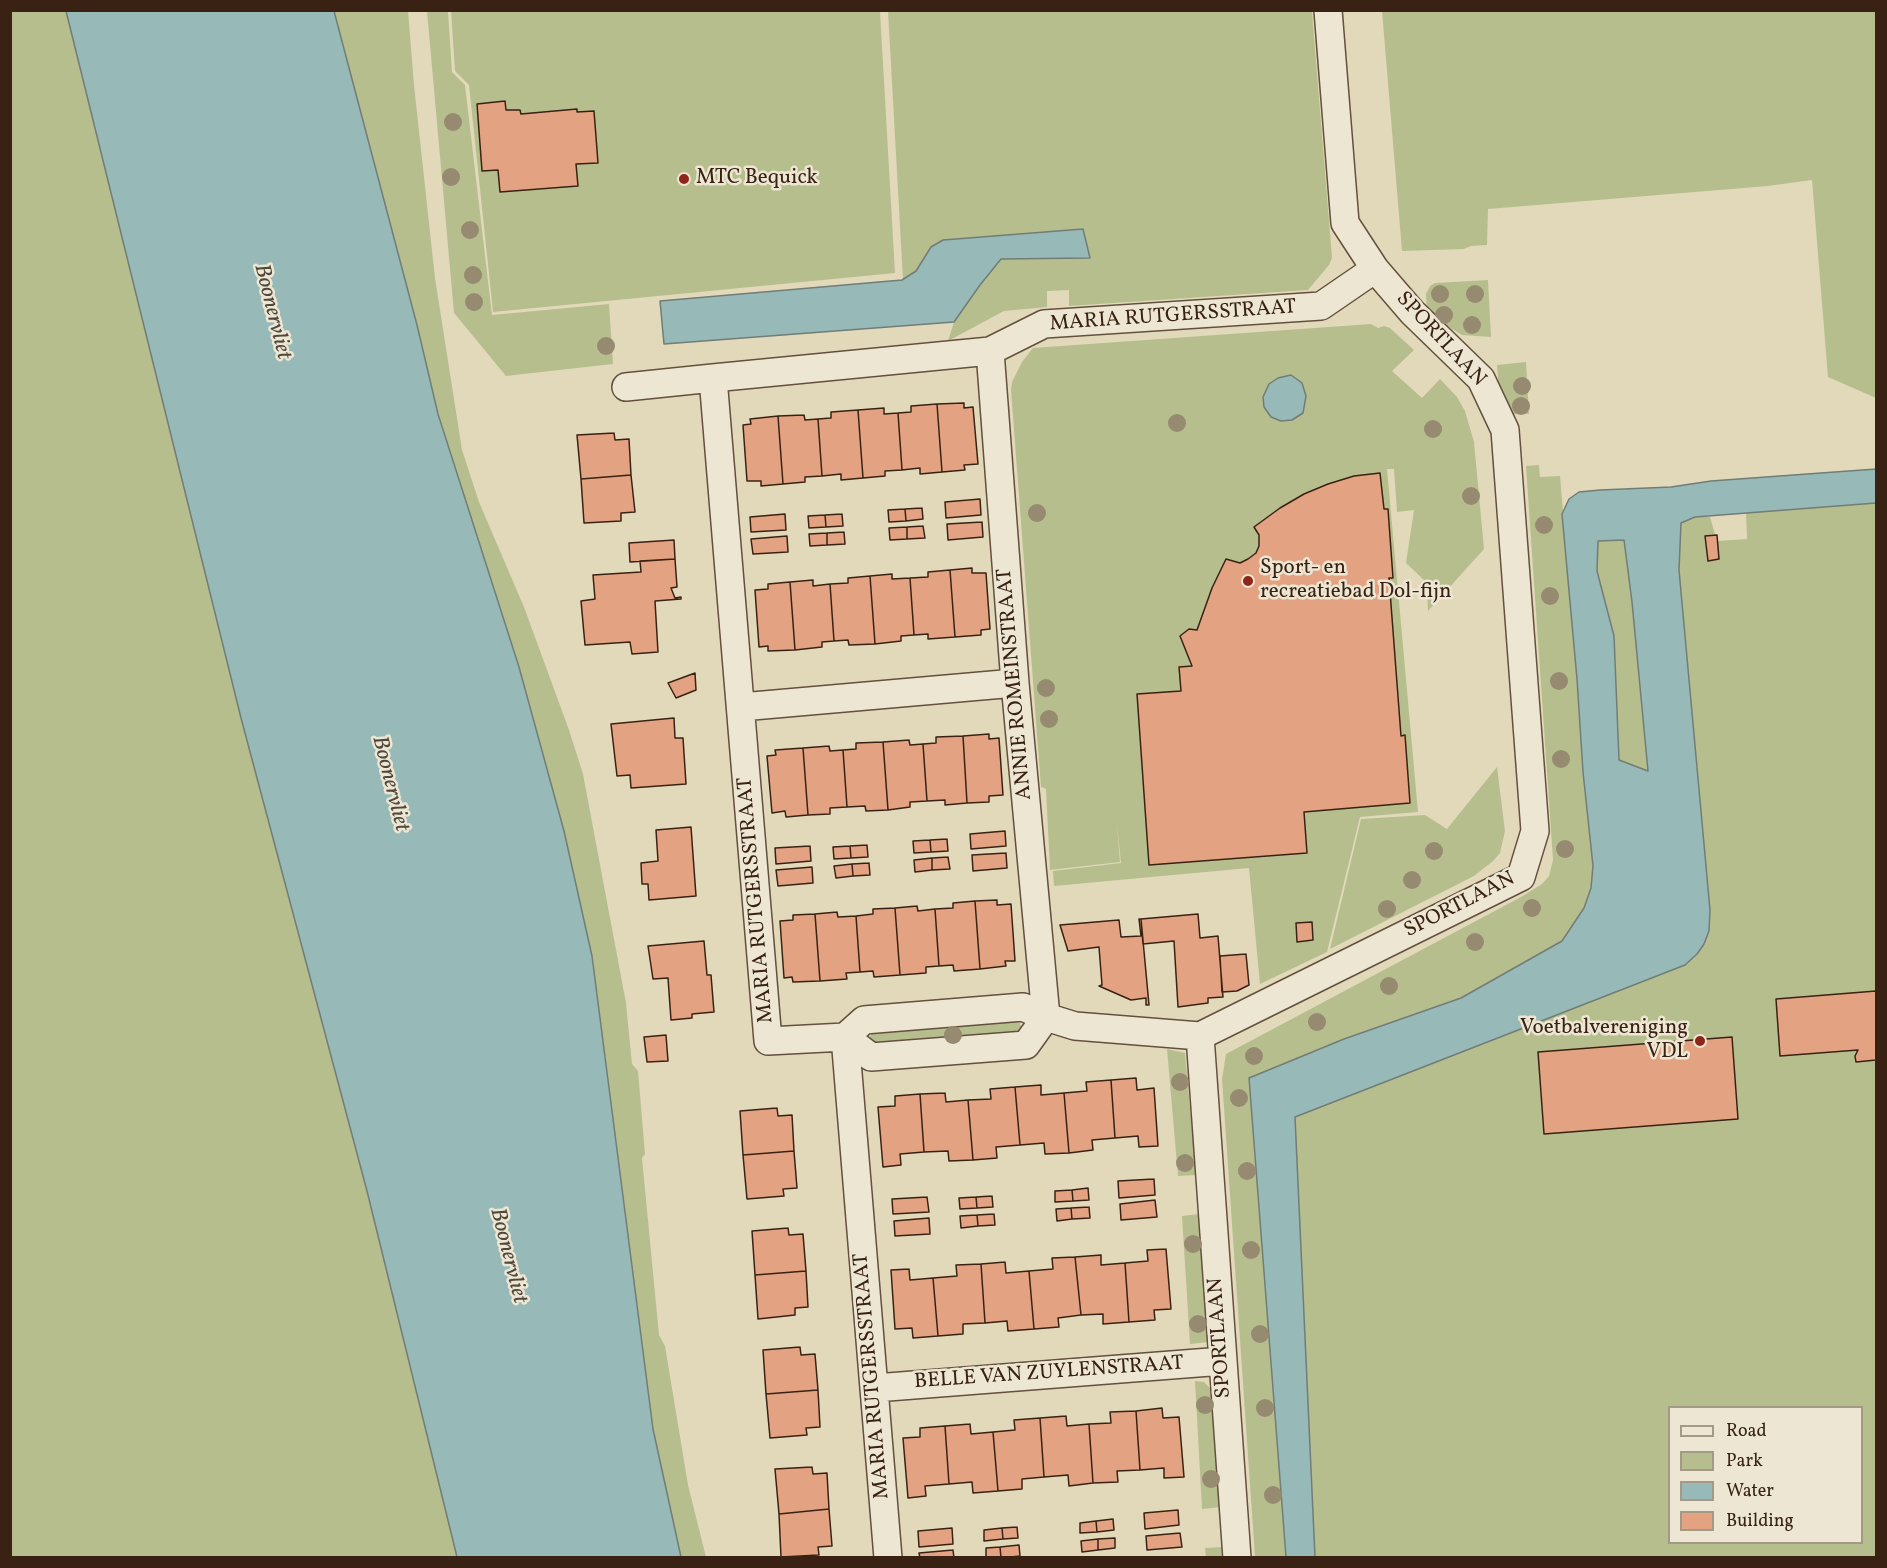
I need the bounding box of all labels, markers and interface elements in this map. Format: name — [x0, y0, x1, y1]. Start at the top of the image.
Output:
place label: MTC Bequick — [696, 166, 818, 192]
marker: MTC Bequick — [677, 172, 691, 186]
water label: Boonervliet — [246, 262, 296, 362]
street label: SPORTLAAN — [1390, 287, 1490, 393]
street label: MARIA RUTGERSSTRAAT — [1049, 296, 1297, 338]
place label: Sport- en recreatiebad Dol-fijn — [1260, 556, 1451, 606]
street label: ANNIE ROMEINSTRAAT — [993, 567, 1039, 801]
marker: Sport- en recreatiebad Dol-fijn — [1241, 574, 1255, 588]
water label: Boonervliet — [364, 734, 414, 834]
street label: MARIA RUTGERSSTRAAT — [734, 776, 780, 1024]
street label: SPORTLAAN — [1401, 867, 1519, 945]
place label: Voetbalvereniging VDL — [1520, 1016, 1688, 1066]
marker: Voetbalvereniging VDL — [1693, 1034, 1707, 1048]
water label: Boonervliet — [482, 1206, 532, 1306]
street label: MARIA RUTGERSSTRAAT — [850, 1252, 896, 1500]
street label: SPORTLAAN — [1204, 1277, 1238, 1399]
street label: BELLE VAN ZUYLENSTRAAT — [913, 1352, 1185, 1396]
legend — [1668, 1406, 1863, 1544]
text: Road — [1726, 1419, 1767, 1444]
text: Park — [1726, 1449, 1763, 1474]
text: Water — [1726, 1479, 1774, 1504]
text: Building — [1726, 1509, 1794, 1534]

